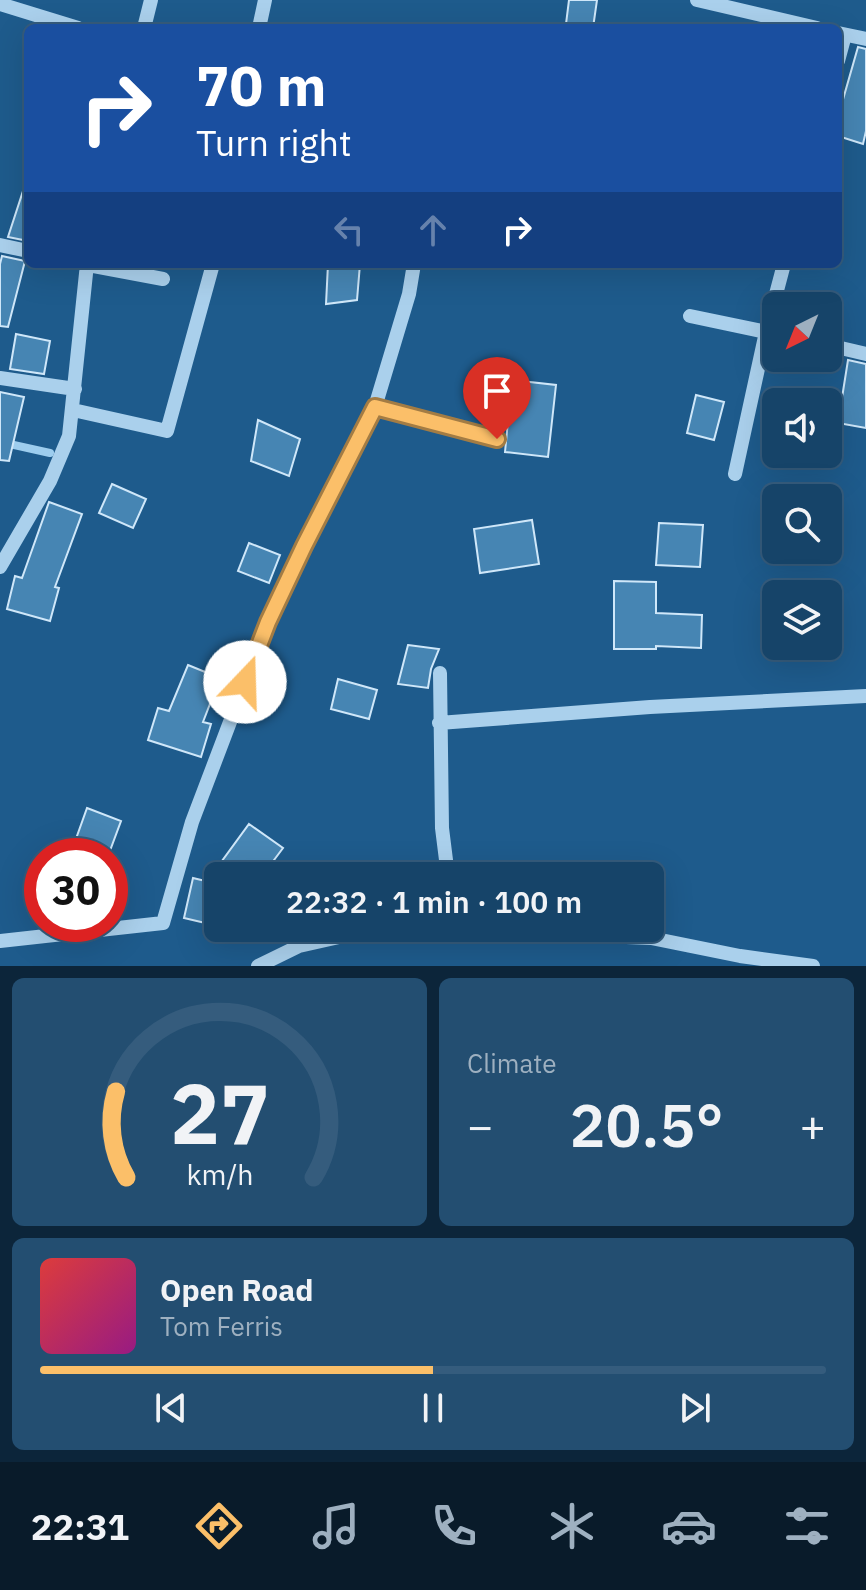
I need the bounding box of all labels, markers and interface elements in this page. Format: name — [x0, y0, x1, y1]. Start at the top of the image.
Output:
text: 70 m — [196, 49, 326, 121]
icon: right — [64, 56, 168, 160]
text: Turn right — [196, 119, 352, 166]
icon: left — [327, 208, 371, 252]
icon: ahead — [411, 208, 455, 252]
icon: right — [495, 208, 539, 252]
north arrow — [762, 292, 842, 372]
map controls — [762, 292, 842, 660]
pin — [463, 357, 531, 439]
icon: arrive — [475, 369, 519, 413]
button: sound — [762, 388, 842, 468]
button: search — [762, 484, 842, 564]
button: layers — [762, 580, 842, 660]
position arrow — [203, 640, 287, 724]
speed limit sign: 30 — [24, 838, 128, 942]
text: 22:32 · 1 min · 100 m — [286, 882, 582, 921]
text: Climate — [467, 1046, 557, 1080]
text: 27 — [170, 1059, 269, 1167]
text: 20.5° — [569, 1085, 724, 1164]
text: − — [467, 1097, 493, 1154]
text: + — [800, 1097, 826, 1154]
text: km/h — [186, 1156, 253, 1193]
text: Open Road — [160, 1270, 313, 1309]
text: Tom Ferris — [160, 1309, 283, 1343]
icon: previous — [149, 1386, 193, 1430]
icon: pause — [411, 1386, 455, 1430]
icon: next — [673, 1386, 717, 1430]
icon: directions — [191, 1498, 247, 1554]
icon: music — [308, 1498, 364, 1554]
icon: phone — [426, 1498, 482, 1554]
icon: climate — [544, 1498, 600, 1554]
icon: car — [661, 1498, 717, 1554]
icon: filters — [779, 1498, 835, 1554]
text: 22:31 — [31, 1503, 129, 1550]

